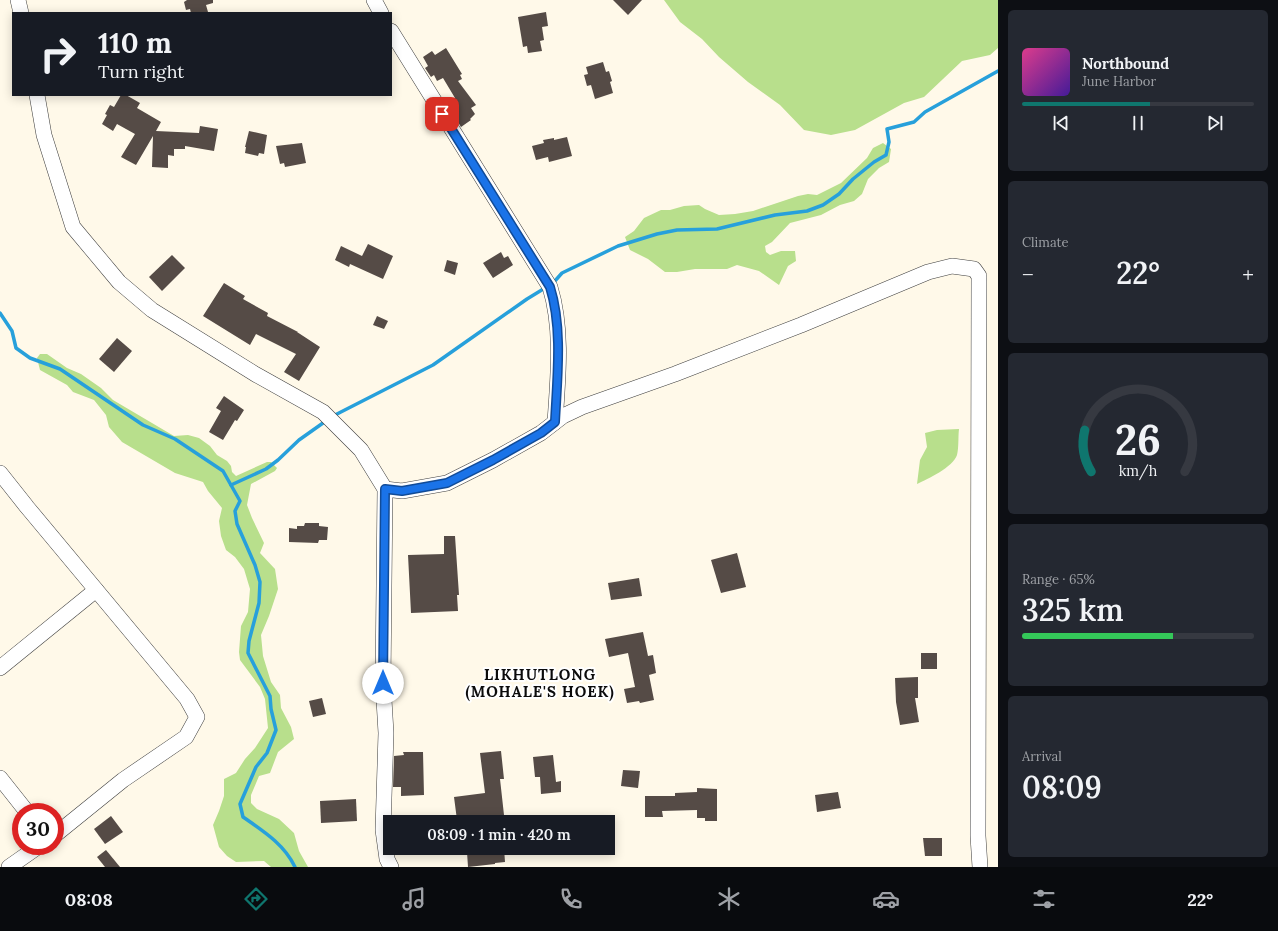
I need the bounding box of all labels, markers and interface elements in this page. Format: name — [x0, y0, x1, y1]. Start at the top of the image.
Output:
text: 110 m — [98, 25, 172, 61]
icon: right — [32, 28, 84, 80]
text: Northbound — [1082, 54, 1169, 73]
text: Turn right — [98, 60, 184, 83]
text: June Harbor — [1082, 73, 1156, 90]
pin — [425, 97, 459, 131]
icon: arrive — [431, 103, 453, 125]
icon: previous — [1050, 112, 1072, 134]
icon: pause — [1127, 112, 1149, 134]
icon: next — [1204, 112, 1226, 134]
text: Climate — [1022, 234, 1069, 251]
text: 22° — [1116, 254, 1160, 292]
text: − — [1022, 260, 1034, 288]
text: + — [1242, 260, 1254, 288]
text: 26 — [1115, 412, 1161, 465]
text: km/h — [1119, 461, 1158, 480]
text: Range · 65% — [1022, 571, 1095, 588]
text: 325 km — [1022, 591, 1124, 629]
position arrow — [362, 662, 404, 704]
district label: LIKHUTLONG (MOHALE'S HOEK) — [465, 665, 615, 702]
text: Arrival — [1022, 748, 1062, 765]
text: 08:09 — [1022, 768, 1102, 806]
speed limit sign: 30 — [12, 803, 64, 855]
text: 08:09 · 1 min · 420 m — [427, 825, 571, 844]
icon: directions — [242, 885, 270, 913]
icon: music — [400, 885, 428, 913]
icon: phone — [557, 885, 585, 913]
icon: climate — [715, 885, 743, 913]
icon: car — [872, 885, 900, 913]
icon: filters — [1030, 885, 1058, 913]
text: 08:08 — [65, 888, 113, 911]
text: 22° — [1187, 888, 1213, 911]

